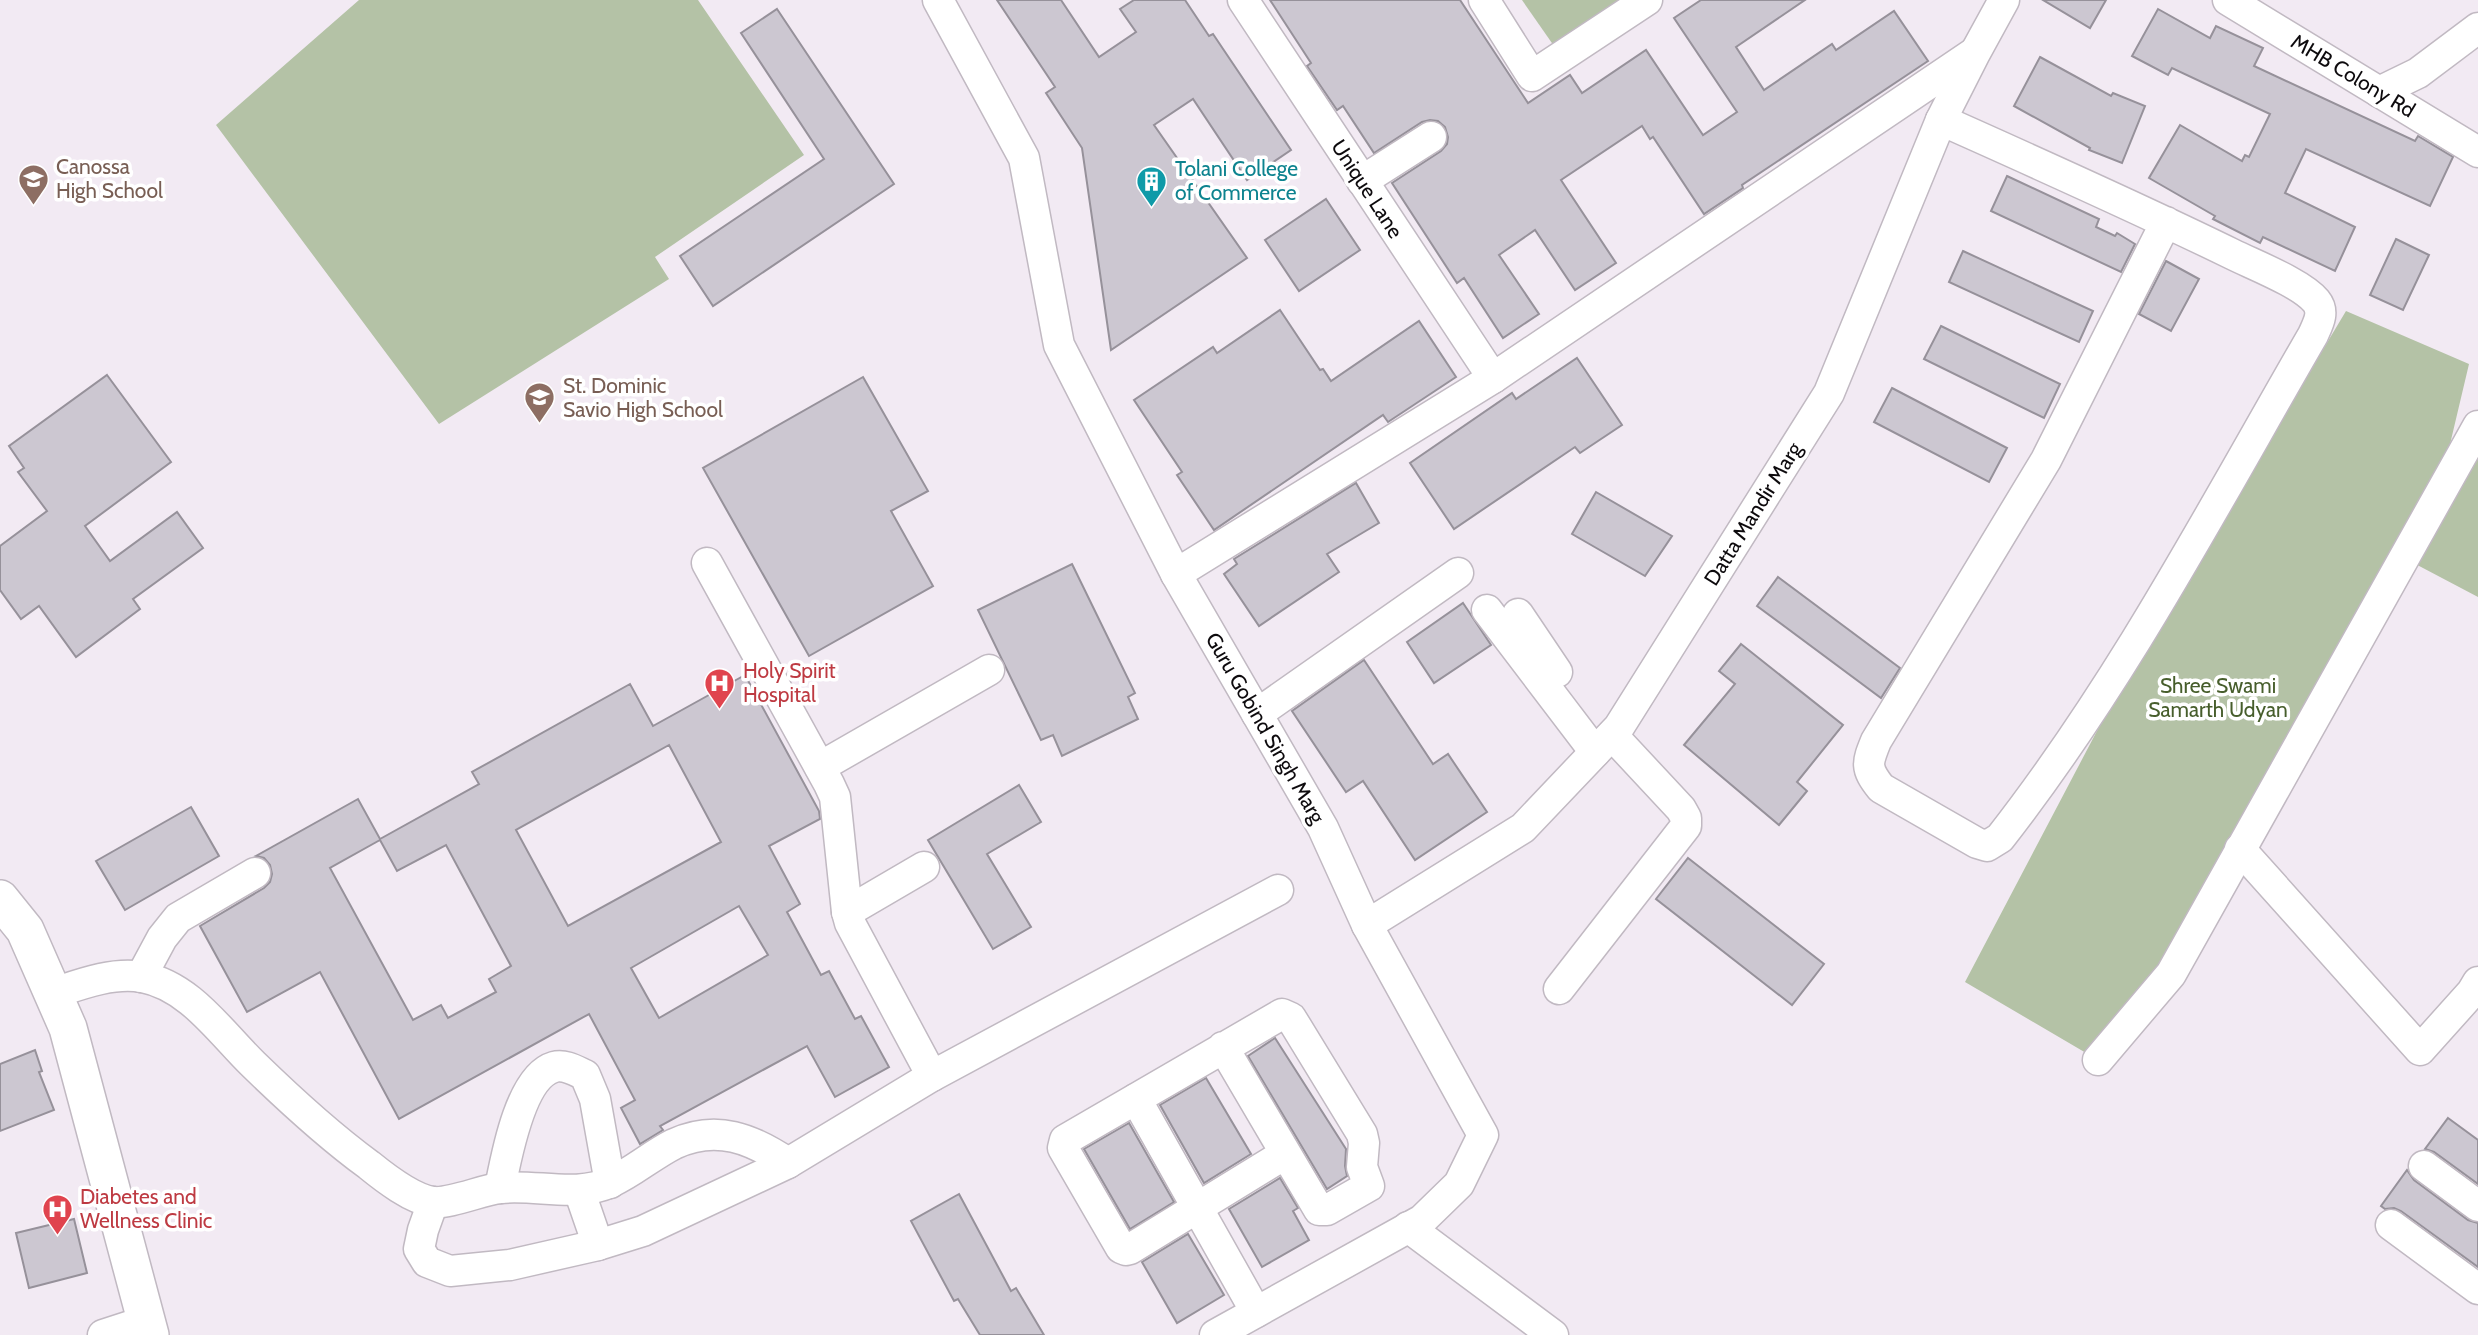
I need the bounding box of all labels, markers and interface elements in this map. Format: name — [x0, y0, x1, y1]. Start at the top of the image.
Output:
street label: MHB Colony Rd — [2287, 29, 2420, 122]
street label: Unique Lane — [1326, 135, 1409, 243]
place label: Canossa High School — [56, 154, 163, 203]
place label: Tolani College of Commerce — [1175, 156, 1298, 205]
school or university icon: Canossa High School — [16, 162, 50, 206]
building icon: Tolani College of Commerce — [1135, 164, 1169, 208]
place label: St. Dominic Savio High School — [563, 373, 723, 422]
school or university icon: St. Dominic Savio High School — [523, 381, 557, 425]
street label: Datta Mandir Marg — [1698, 437, 1807, 590]
street label: Guru Gobind Singh Marg — [1201, 628, 1331, 828]
place label: Holy Spirit Hospital — [743, 658, 836, 707]
hospital icon: Holy Spirit Hospital — [703, 666, 737, 710]
park label: Shree Swami Samarth Udyan — [2148, 673, 2288, 722]
place label: Diabetes and Wellness Clinic — [80, 1184, 212, 1233]
hospital icon: Diabetes and Wellness Clinic — [40, 1192, 74, 1236]

